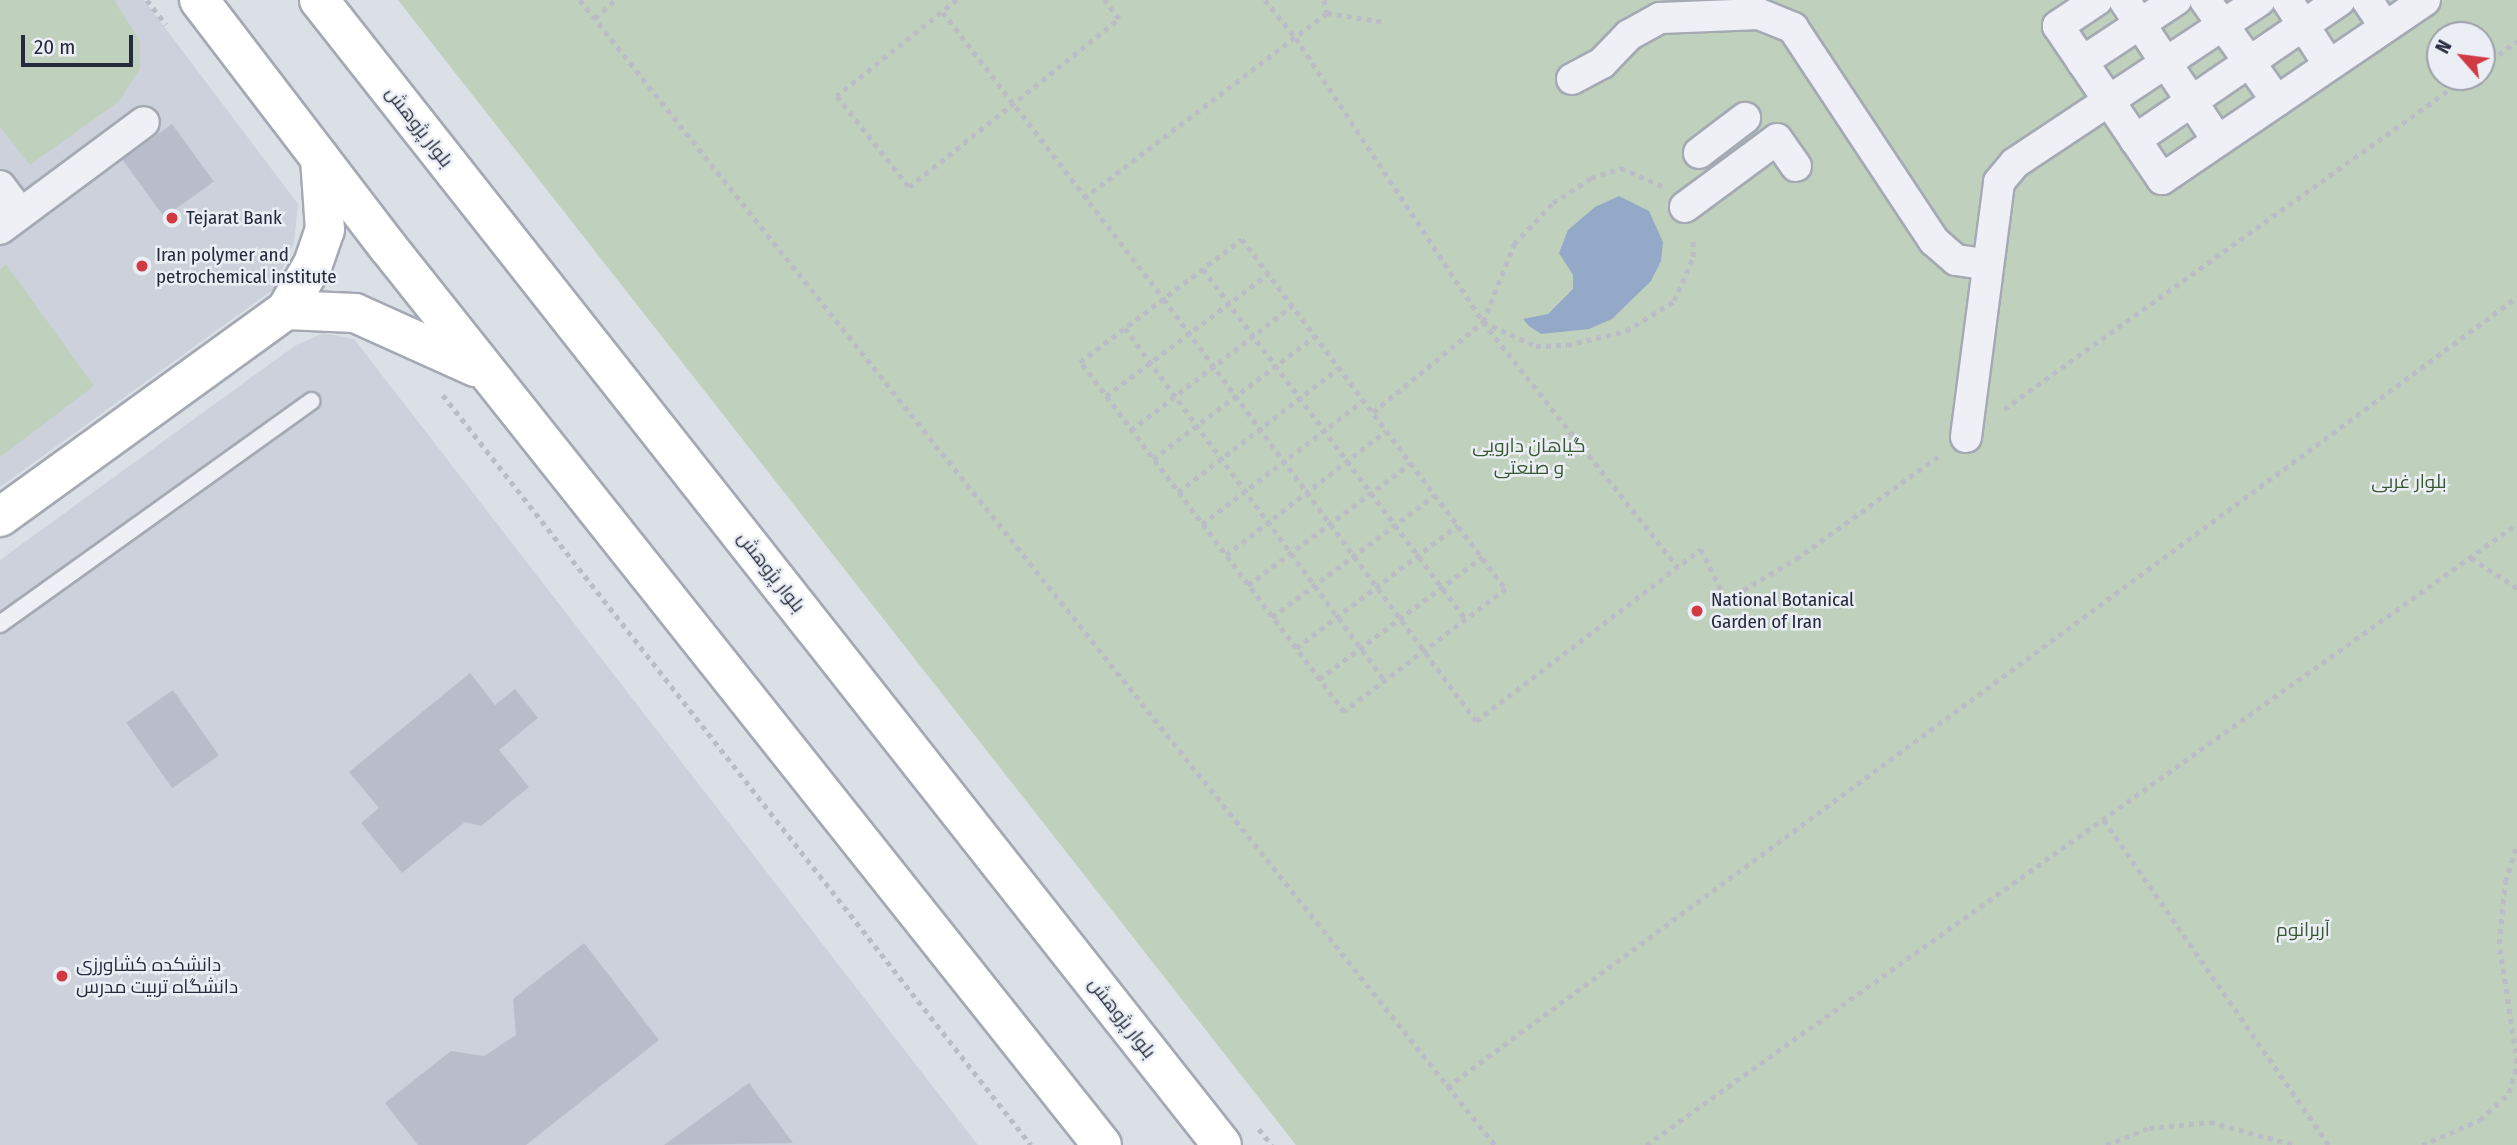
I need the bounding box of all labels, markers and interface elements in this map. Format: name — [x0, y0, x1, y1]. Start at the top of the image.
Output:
scale bar — [24, 21, 136, 65]
north arrow — [2426, 21, 2496, 91]
text: 20 m — [34, 34, 75, 60]
text: N — [2431, 36, 2457, 57]
street label: بلوار پژوهش — [380, 82, 458, 172]
place label: Tejarat Bank — [186, 207, 282, 229]
marker: Tejarat Bank — [164, 210, 180, 226]
place label: Iran polymer and petrochemical institute — [156, 244, 337, 288]
marker: Iran polymer and petrochemical institute — [134, 258, 150, 274]
park label: گیاهان دارویی و صنعتی — [1472, 435, 1586, 479]
park label: بلوار غربی — [2371, 471, 2447, 493]
street label: بلوار پژوهش — [732, 527, 810, 617]
place label: National Botanical Garden of Iran — [1711, 589, 1854, 633]
marker: National Botanical Garden of Iran — [1689, 603, 1705, 619]
park label: آربرانوم — [2276, 919, 2330, 941]
place label: دانشکده کشاورزی دانشگاه تربیت مدرس — [76, 954, 238, 998]
marker: دانشکده کشاورزی دانشگاه تربیت مدرس — [54, 968, 70, 984]
street label: بلوار پژوهش — [1083, 973, 1161, 1063]

